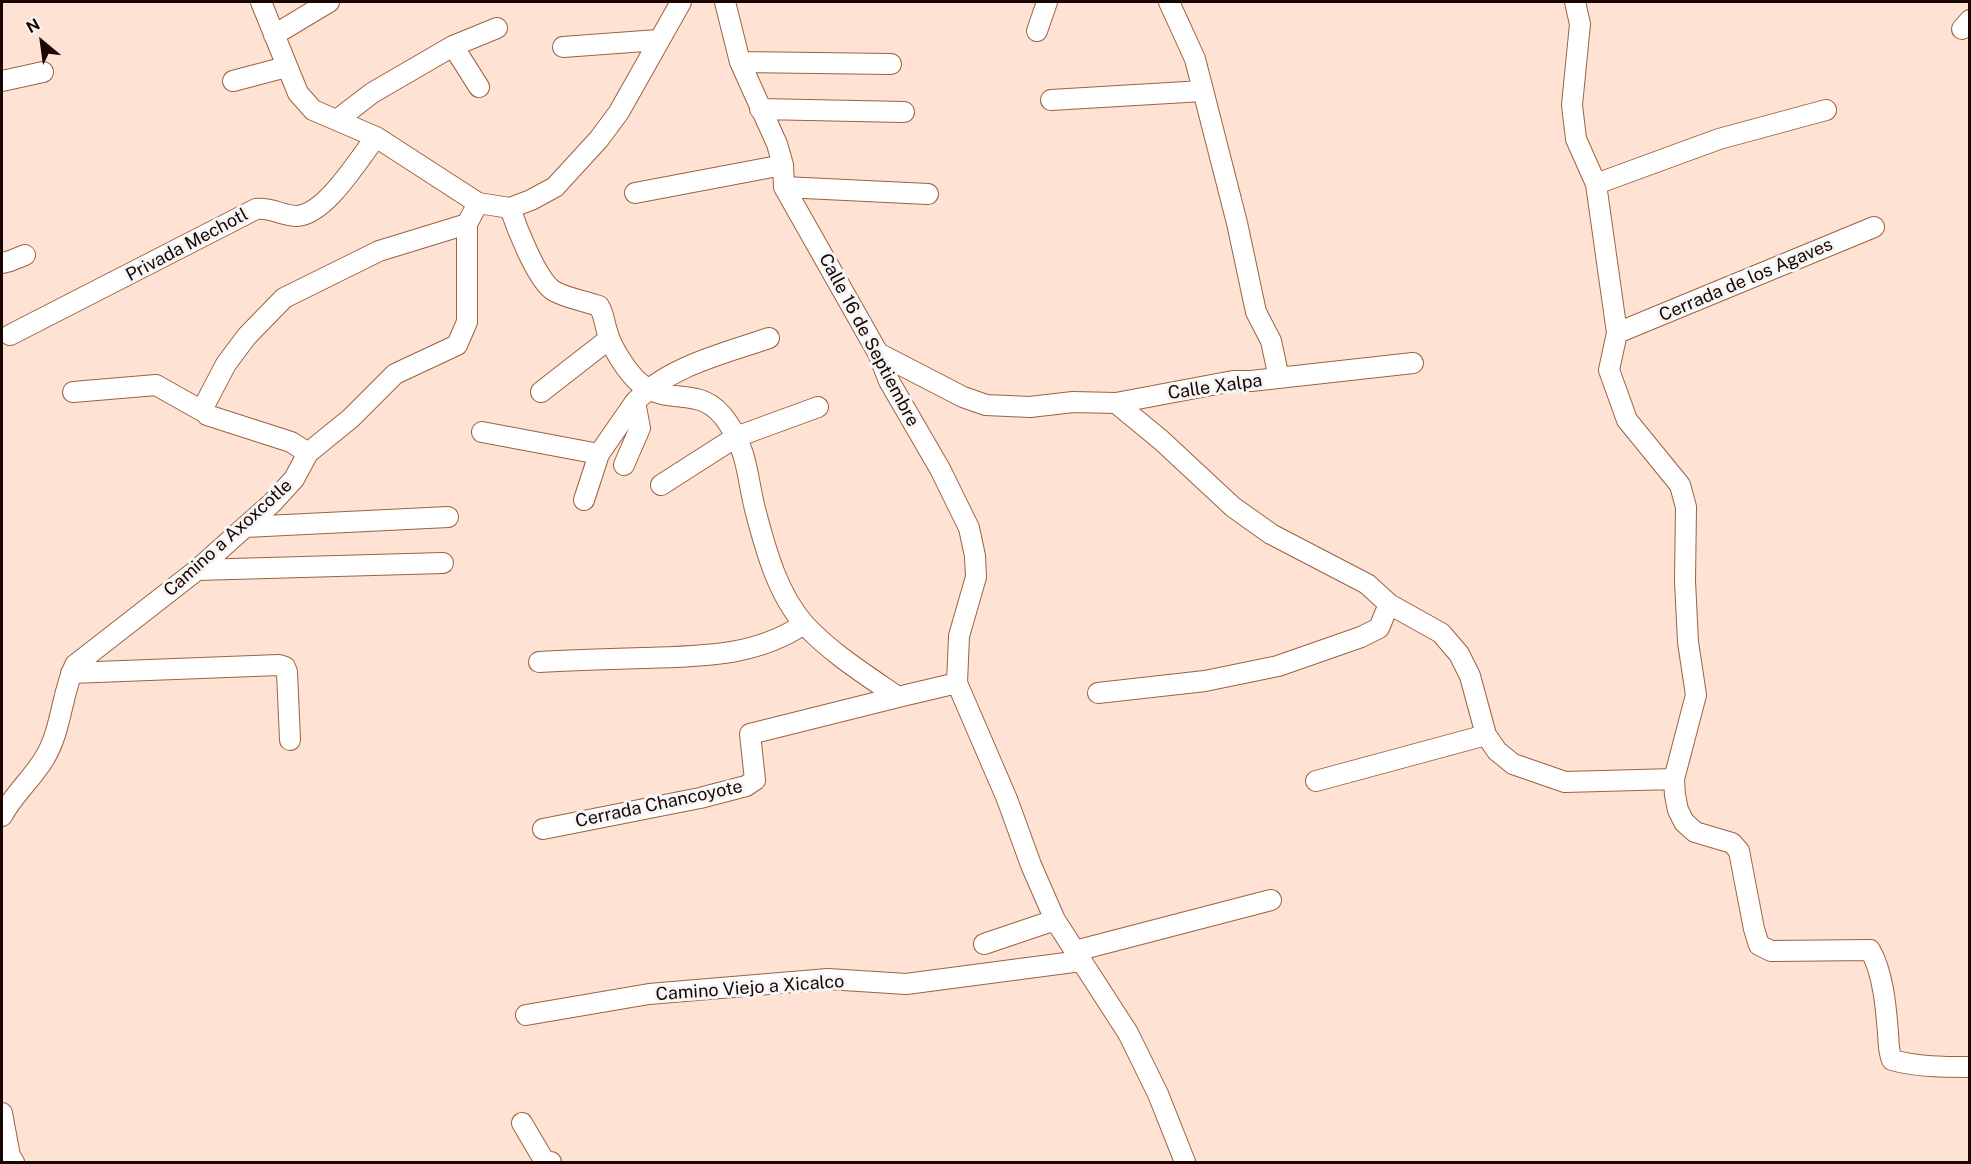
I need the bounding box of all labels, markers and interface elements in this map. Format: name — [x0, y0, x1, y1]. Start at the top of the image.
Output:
north arrow — [12, 12, 72, 72]
text: N — [23, 14, 43, 37]
street label: Privada Mechotl — [122, 204, 252, 286]
street label: Cerrada de los Agaves — [1656, 234, 1836, 326]
street label: Calle 16 de Septiembre — [814, 250, 924, 430]
street label: Calle Xalpa — [1166, 370, 1264, 404]
street label: Camino a Axoxcotle — [159, 475, 297, 601]
street label: Cerrada Chancoyote — [573, 776, 745, 832]
street label: Camino Viejo a Xicalco — [655, 971, 845, 1005]

